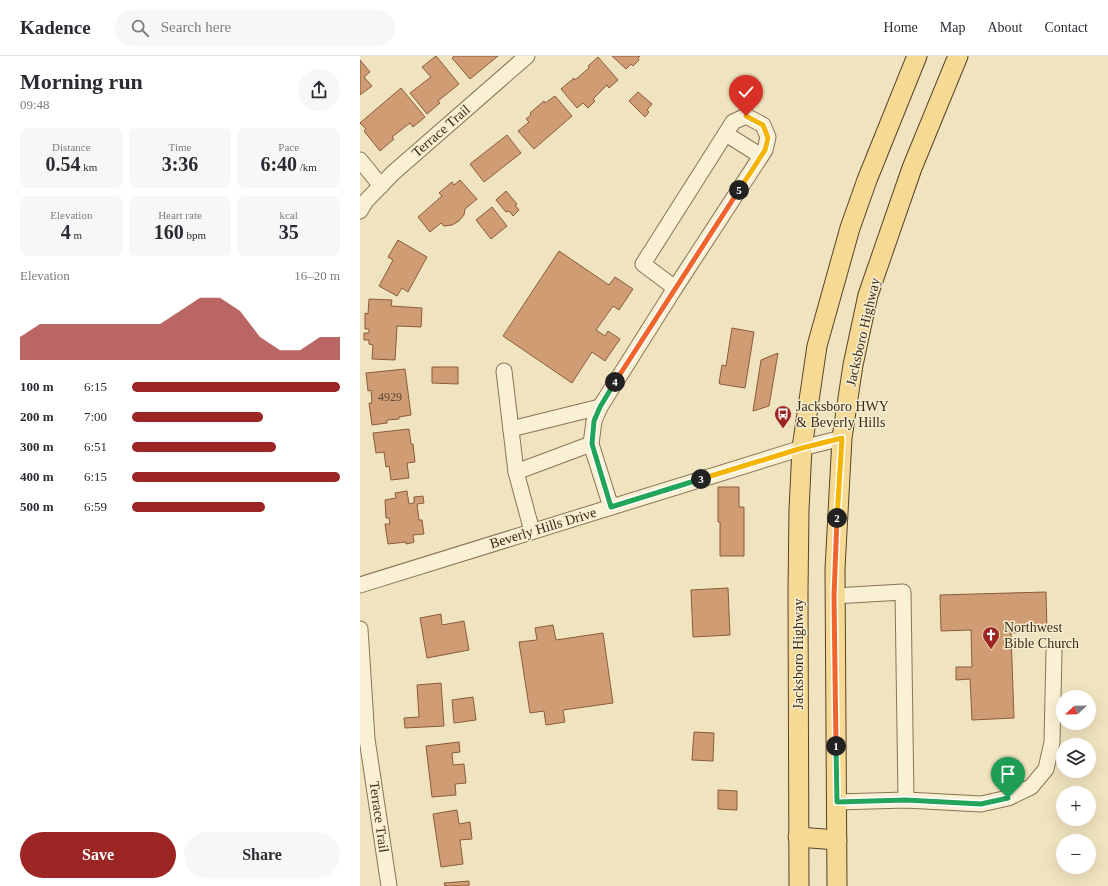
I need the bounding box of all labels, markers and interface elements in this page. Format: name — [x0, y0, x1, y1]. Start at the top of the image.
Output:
search box — [115, 10, 395, 46]
text: Kadence — [20, 17, 91, 38]
icon: search — [129, 17, 151, 39]
text: Search here — [161, 19, 231, 35]
text: Home — [884, 20, 918, 35]
text: Map — [940, 20, 965, 35]
text: About — [987, 20, 1022, 35]
text: Contact — [1044, 20, 1088, 35]
text: Morning run — [20, 69, 143, 94]
button: share — [298, 69, 340, 111]
pin — [729, 75, 763, 116]
icon: check — [735, 81, 757, 103]
text: 09:48 — [20, 97, 50, 112]
street label: Terrace Trail — [409, 102, 473, 160]
text: Distance — [52, 141, 91, 153]
text: Time — [169, 141, 191, 153]
text: Pace — [278, 141, 299, 153]
text: 0.54 — [45, 153, 80, 175]
text: 3:36 — [162, 153, 198, 175]
text: 6:40 — [260, 153, 297, 175]
text: km — [80, 161, 97, 173]
text: /km — [297, 161, 317, 173]
pin: 5 — [729, 180, 749, 200]
text: 5 — [736, 184, 742, 196]
text: Elevation — [50, 209, 92, 221]
text: Heart rate — [158, 209, 202, 221]
text: kcal — [279, 209, 298, 221]
text: 4 — [61, 221, 71, 243]
text: 160 — [154, 221, 184, 243]
text: 35 — [279, 221, 299, 243]
text: m — [71, 229, 82, 241]
text: bpm — [184, 229, 206, 241]
text: Elevation — [20, 268, 70, 283]
text: 16–20 m — [294, 268, 340, 283]
street label: Jacksboro Highway — [843, 276, 883, 388]
pin: 4 — [605, 372, 625, 392]
text: 4 — [612, 376, 618, 388]
text: 100 m — [20, 379, 54, 394]
text: 6:15 — [84, 379, 107, 394]
house number: 4929 — [378, 390, 402, 404]
place label: Jacksboro HWY & Beverly Hills — [796, 399, 889, 430]
bus stop icon: Jacksboro HWY & Beverly Hills — [773, 404, 793, 429]
text: 200 m — [20, 409, 54, 424]
text: 7:00 — [84, 409, 107, 424]
text: 300 m — [20, 439, 54, 454]
text: 6:51 — [84, 439, 107, 454]
text: 400 m — [20, 469, 54, 484]
text: 6:15 — [84, 469, 107, 484]
pin: 3 — [691, 469, 711, 489]
text: 3 — [698, 473, 704, 485]
text: 500 m — [20, 499, 54, 514]
text: 6:59 — [84, 499, 107, 514]
street label: Beverly Hills Drive — [488, 505, 598, 551]
pin: 2 — [827, 508, 847, 528]
text: 2 — [834, 512, 840, 524]
street label: Jacksboro Highway — [791, 599, 806, 709]
place label: Northwest Bible Church — [1004, 620, 1079, 651]
church icon: Northwest Bible Church — [981, 625, 1001, 650]
north arrow — [1056, 690, 1096, 730]
map controls — [1056, 690, 1096, 874]
pin: 1 — [826, 736, 846, 756]
button: layers — [1056, 738, 1096, 778]
text: 1 — [833, 740, 839, 752]
pin — [991, 757, 1025, 798]
icon: arrive — [997, 763, 1019, 785]
street label: Terrace Trail — [367, 780, 391, 854]
button: + — [1056, 786, 1096, 826]
button: Save — [20, 832, 176, 878]
button: Share — [184, 832, 340, 878]
button: − — [1056, 834, 1096, 874]

